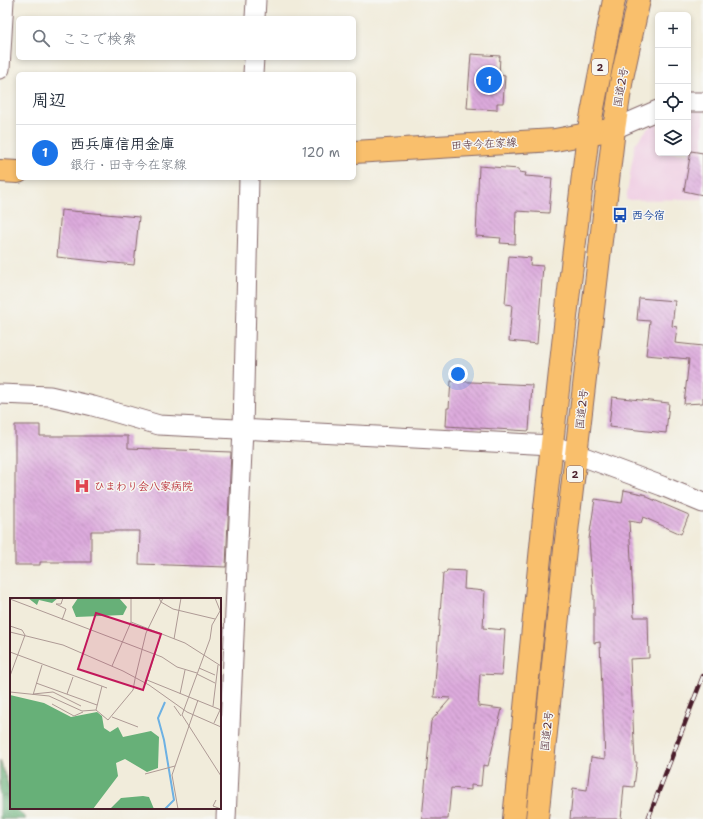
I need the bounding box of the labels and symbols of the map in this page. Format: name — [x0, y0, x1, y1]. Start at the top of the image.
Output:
road number: 2 — [592, 59, 608, 75]
pin: 1 — [476, 65, 502, 95]
street label: 国道2号 — [610, 66, 632, 108]
street label: 田寺今在家線 — [451, 135, 517, 153]
bus stop icon: 西今宿 — [611, 206, 629, 224]
place label: 西今宿 — [632, 208, 665, 223]
your location — [448, 364, 468, 384]
street label: 国道2号 — [572, 388, 592, 430]
road number: 2 — [567, 466, 583, 482]
hospital icon: ひまわり会八家病院 — [73, 477, 91, 495]
place label: ひまわり会八家病院 — [94, 479, 193, 494]
inset map — [10, 598, 221, 809]
street label: 国道2号 — [537, 710, 557, 752]

